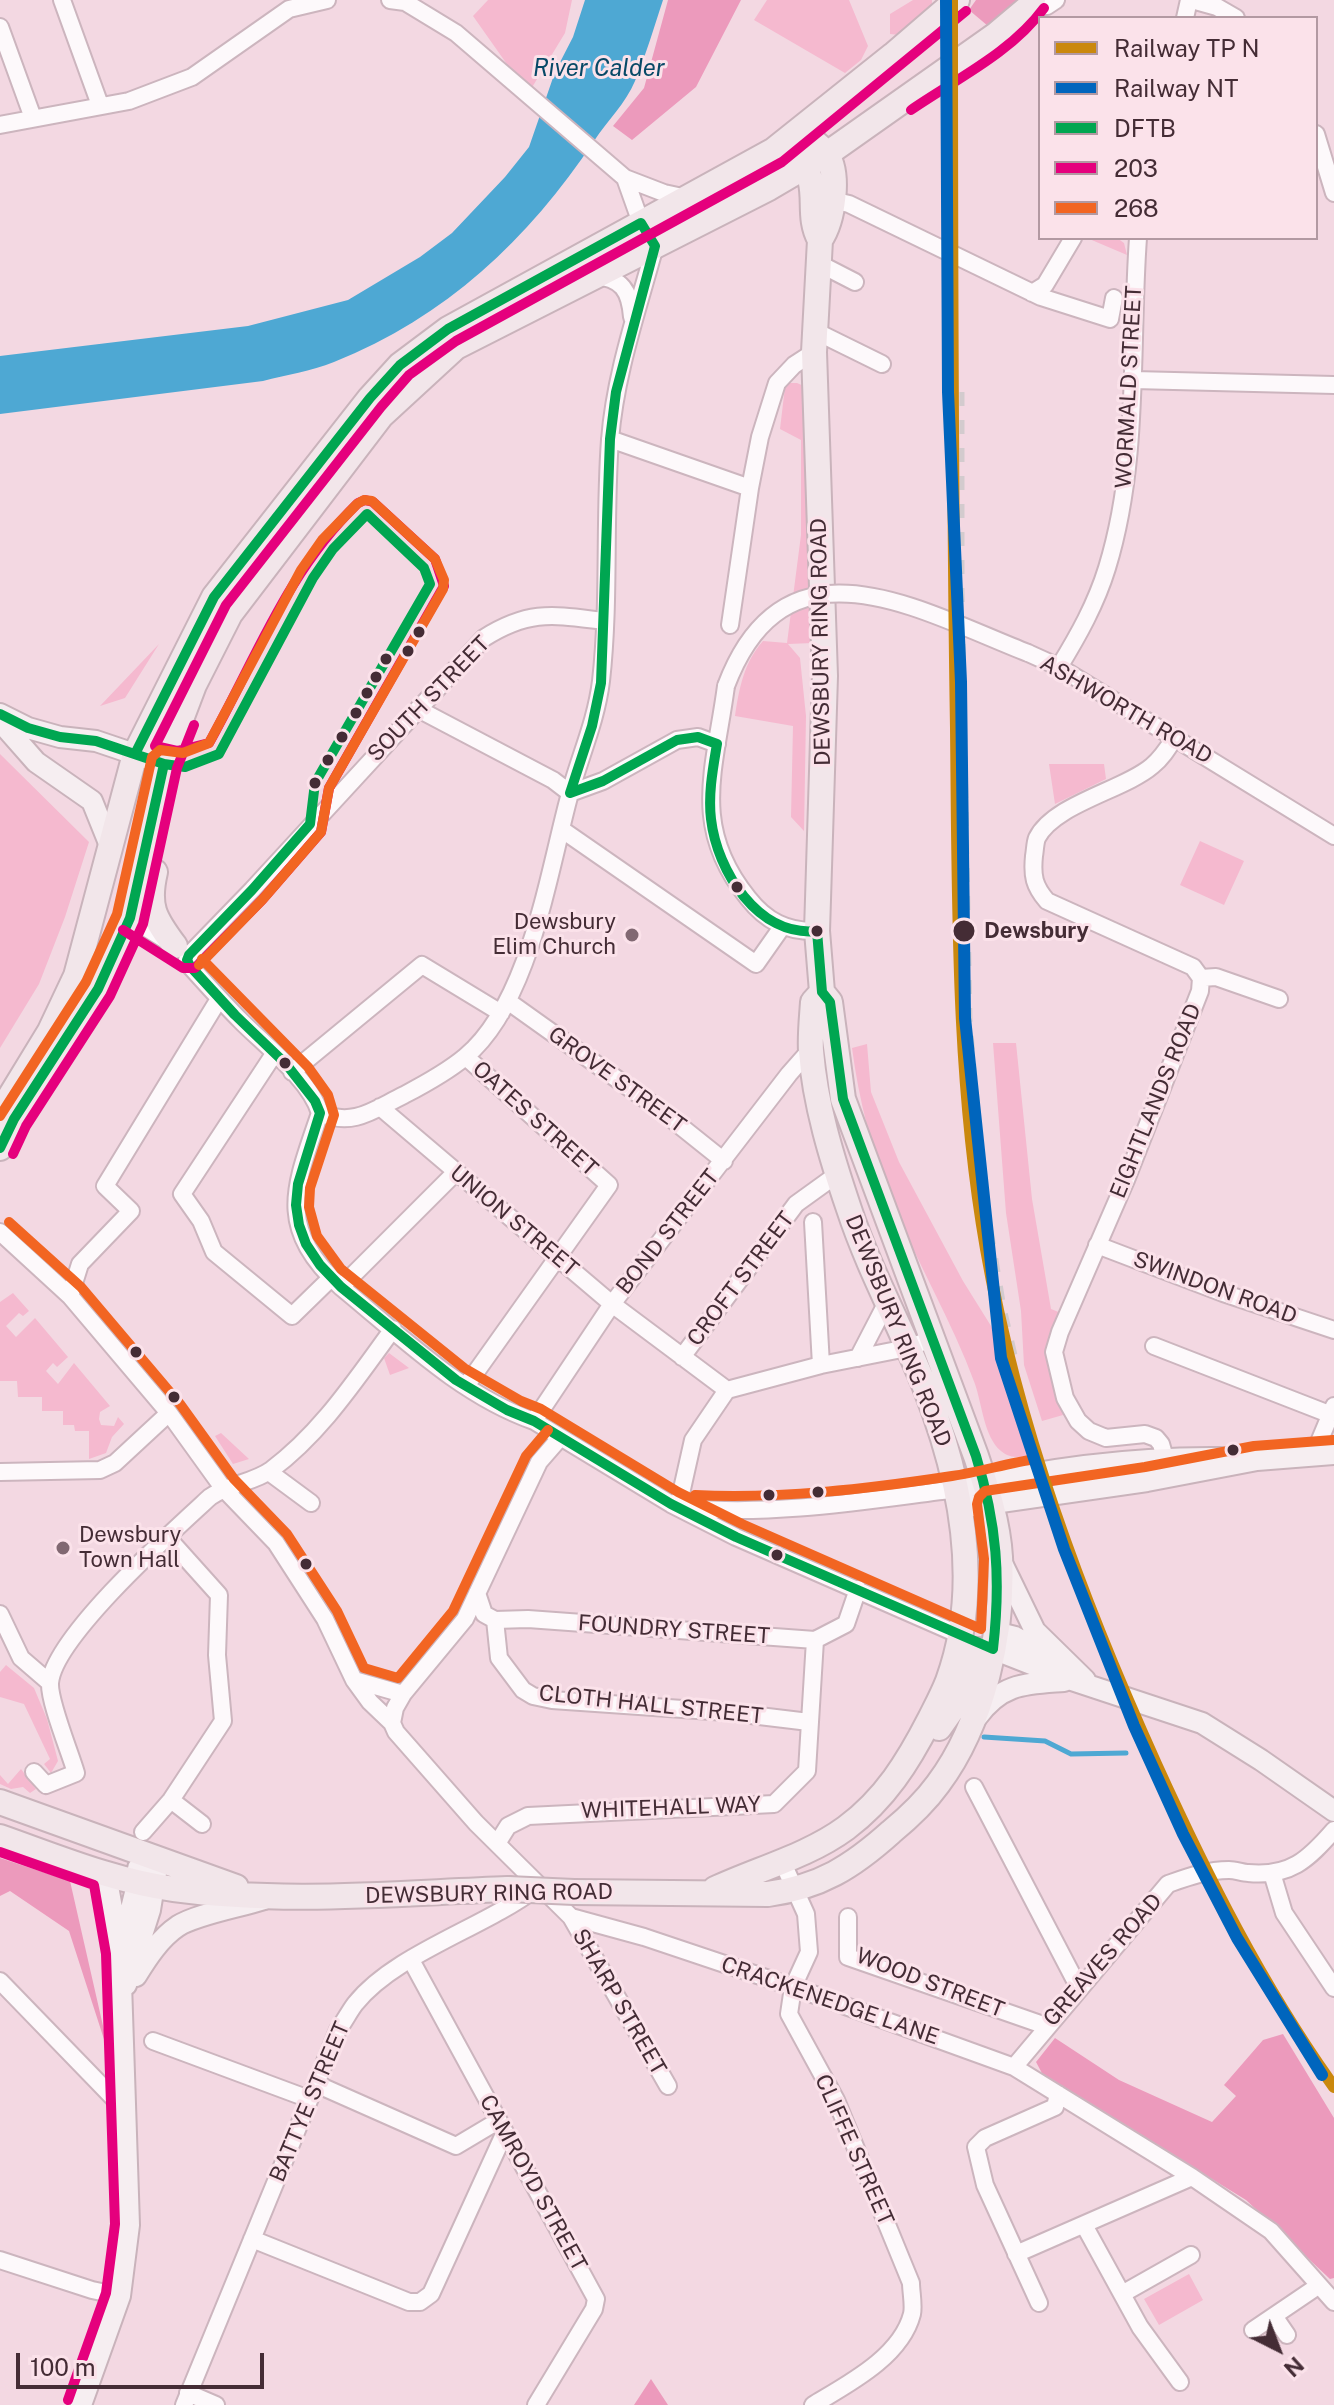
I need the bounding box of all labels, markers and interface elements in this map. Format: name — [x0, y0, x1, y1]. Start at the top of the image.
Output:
legend — [1038, 16, 1318, 240]
text: Railway TP N — [1114, 34, 1260, 62]
water label: River Calder — [533, 55, 665, 83]
text: Railway NT — [1114, 74, 1238, 102]
text: DFTB — [1114, 114, 1176, 142]
text: 203 — [1114, 154, 1158, 182]
text: 268 — [1114, 194, 1159, 222]
street label: WORMALD STREET — [1110, 285, 1148, 489]
street label: DEWSBURY RING ROAD — [806, 518, 836, 766]
unlabelled marker — [411, 624, 427, 640]
street label: SOUTH STREET — [362, 631, 496, 767]
unlabelled marker — [400, 643, 416, 659]
street label: ASHWORTH ROAD — [1035, 650, 1217, 770]
unlabelled marker — [378, 651, 394, 667]
unlabelled marker — [368, 669, 384, 685]
unlabelled marker — [359, 685, 375, 701]
unlabelled marker — [348, 705, 364, 721]
unlabelled marker — [334, 729, 350, 745]
unlabelled marker — [320, 752, 336, 768]
unlabelled marker — [307, 775, 323, 791]
unlabelled marker — [729, 879, 745, 895]
place label: Dewsbury Elim Church — [492, 909, 616, 960]
marker: Dewsbury — [951, 918, 977, 944]
place label: Dewsbury — [984, 918, 1089, 944]
unlabelled marker — [809, 923, 825, 939]
marker: Dewsbury Elim Church — [623, 926, 641, 944]
street label: EIGHTLANDS ROAD — [1105, 1000, 1207, 1202]
street label: GROVE STREET — [543, 1021, 691, 1139]
unlabelled marker — [277, 1055, 293, 1071]
street label: OATES STREET — [467, 1056, 603, 1182]
street label: UNION STREET — [444, 1160, 584, 1282]
street label: BOND STREET — [611, 1164, 725, 1300]
street label: CROFT STREET — [682, 1207, 800, 1351]
street label: DEWSBURY RING ROAD — [839, 1211, 957, 1451]
street label: SWINDON ROAD — [1130, 1246, 1300, 1330]
unlabelled marker — [128, 1344, 144, 1360]
unlabelled marker — [166, 1389, 182, 1405]
unlabelled marker — [1225, 1442, 1241, 1458]
unlabelled marker — [810, 1484, 826, 1500]
unlabelled marker — [761, 1487, 777, 1503]
place label: Dewsbury Town Hall — [79, 1522, 181, 1574]
marker: Dewsbury Town Hall — [54, 1539, 72, 1557]
unlabelled marker — [769, 1547, 785, 1563]
unlabelled marker — [298, 1556, 314, 1572]
street label: FOUNDRY STREET — [577, 1610, 771, 1650]
street label: CLOTH HALL STREET — [538, 1680, 764, 1730]
street label: WHITEHALL WAY — [581, 1792, 761, 1824]
street label: DEWSBURY RING ROAD — [365, 1879, 613, 1909]
street label: GREAVES ROAD — [1038, 1888, 1168, 2032]
street label: SHARP STREET — [566, 1924, 672, 2080]
street label: WOOD STREET — [852, 1943, 1008, 2023]
street label: CRACKENEDGE LANE — [718, 1951, 942, 2051]
street label: BATTYE STREET — [264, 2018, 356, 2186]
street label: CLIFFE STREET — [809, 2070, 899, 2230]
street label: CAMROYD STREET — [474, 2090, 592, 2276]
north arrow — [1238, 2309, 1318, 2389]
scale bar — [20, 2337, 268, 2387]
text: N — [1279, 2351, 1309, 2382]
text: 100 m — [30, 2353, 96, 2381]

